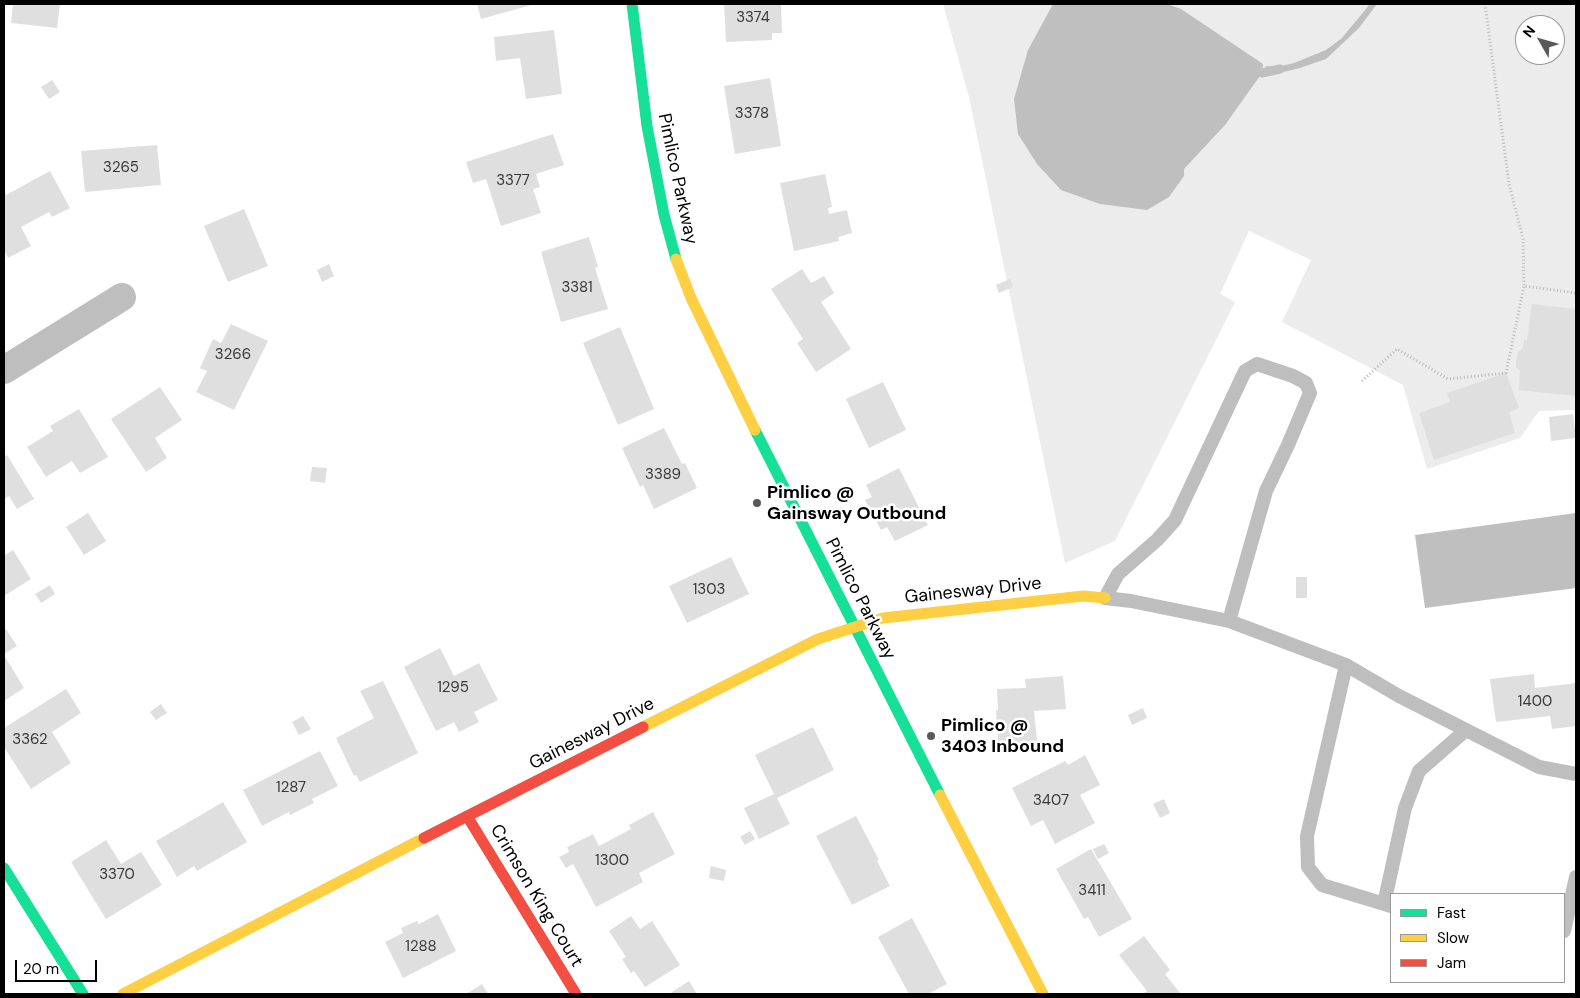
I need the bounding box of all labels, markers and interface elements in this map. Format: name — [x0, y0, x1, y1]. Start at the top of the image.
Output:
house number: 3374 — [736, 9, 770, 27]
north arrow — [1515, 15, 1565, 65]
text: N — [1519, 22, 1539, 41]
house number: 3378 — [735, 105, 769, 123]
street label: Pimlico Parkway — [653, 112, 701, 246]
house number: 3265 — [103, 159, 139, 177]
house number: 3377 — [496, 172, 530, 190]
house number: 3381 — [561, 279, 593, 297]
house number: 3266 — [215, 346, 251, 364]
house number: 3389 — [645, 466, 681, 484]
place label: Pimlico @ Gainsway Outbound — [767, 482, 946, 524]
marker: Pimlico @ Gainsway Outbound — [751, 497, 763, 509]
street label: Pimlico Parkway — [820, 535, 900, 663]
street label: Gainesway Drive — [904, 573, 1042, 609]
house number: 1303 — [693, 581, 725, 599]
house number: 1295 — [437, 679, 469, 697]
street label: Gainesway Drive — [526, 693, 658, 775]
house number: 1400 — [1518, 693, 1552, 711]
place label: Pimlico @ 3403 Inbound — [941, 715, 1064, 758]
marker: Pimlico @ 3403 Inbound — [925, 730, 937, 742]
house number: 3362 — [12, 731, 48, 749]
house number: 1287 — [276, 779, 306, 797]
house number: 3407 — [1033, 792, 1069, 810]
street label: Crimson King Court — [485, 821, 587, 971]
house number: 1300 — [595, 852, 629, 870]
house number: 3370 — [99, 866, 135, 884]
house number: 3411 — [1078, 882, 1106, 900]
legend — [1390, 893, 1565, 983]
text: Fast — [1437, 903, 1466, 923]
text: Slow — [1437, 928, 1469, 948]
house number: 1288 — [405, 938, 437, 956]
scale bar — [18, 950, 100, 982]
text: Jam — [1437, 953, 1466, 973]
text: 20 m — [23, 959, 59, 979]

